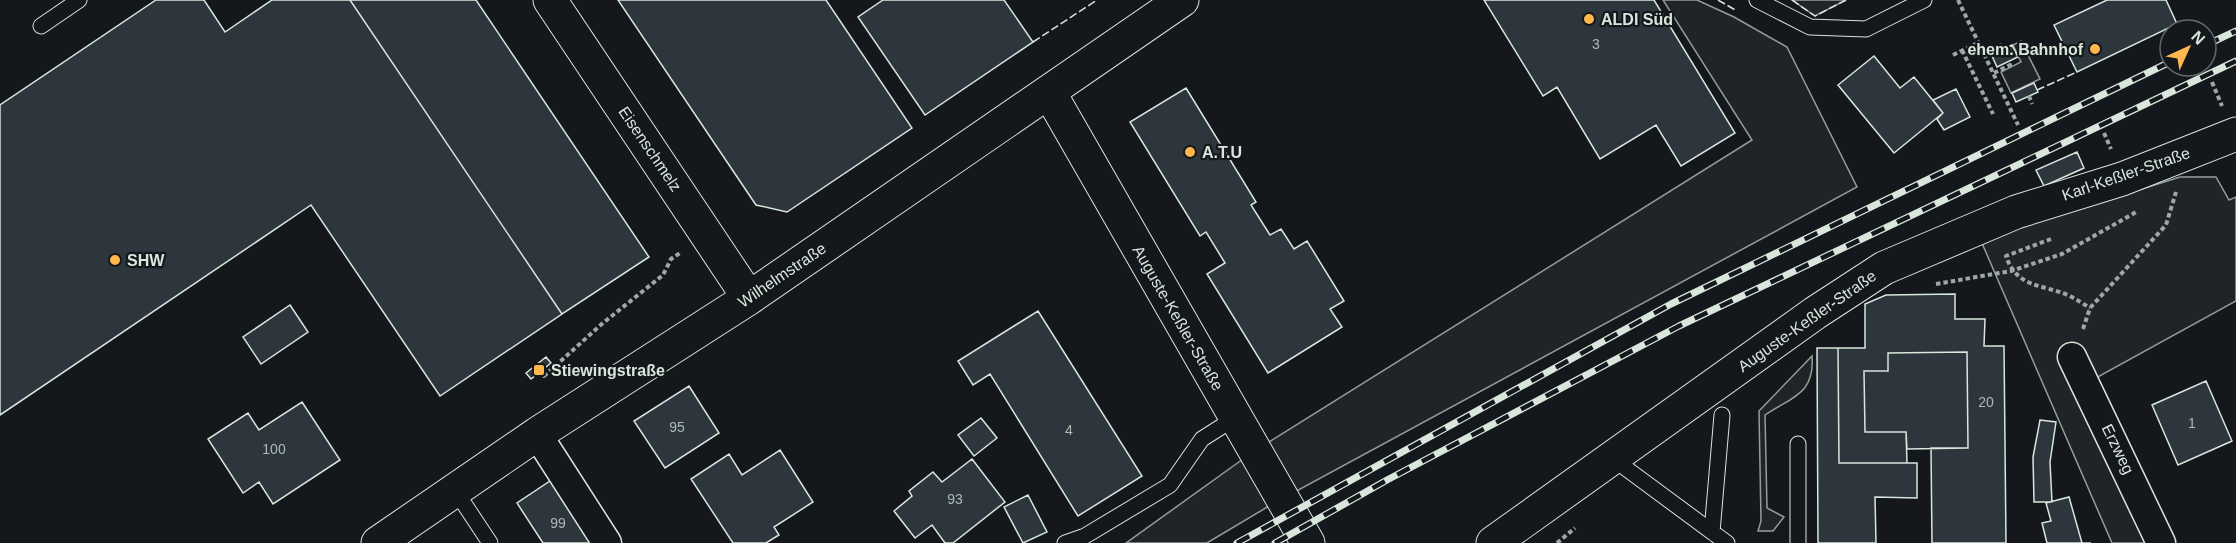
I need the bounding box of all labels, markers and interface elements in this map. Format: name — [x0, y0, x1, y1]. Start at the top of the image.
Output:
place label: ALDI Süd — [1601, 11, 1673, 28]
marker: ALDI Süd — [1582, 12, 1596, 26]
north arrow — [2158, 18, 2218, 78]
text: N — [2188, 28, 2208, 48]
house number: 3 — [1592, 36, 1600, 52]
place label: ehem. Bahnhof — [1967, 41, 2084, 58]
marker: ehem. Bahnhof — [2088, 42, 2102, 56]
street label: Eisenschmelz — [615, 103, 685, 195]
place label: A.T.U — [1202, 144, 1242, 161]
street label: Karl-Keßler-Straße — [2060, 144, 2192, 204]
marker: A.T.U — [1183, 145, 1197, 159]
street label: Wilhelmstraße — [735, 239, 829, 311]
street label: Auguste-Keßler-Straße — [1130, 243, 1227, 394]
place label: SHW — [127, 252, 165, 269]
marker: SHW — [108, 253, 122, 267]
street label: Auguste-Keßler-Straße — [1735, 267, 1879, 375]
place label: Stiewingstraße — [551, 362, 665, 379]
marker: Stiewingstraße — [532, 363, 546, 377]
house number: 20 — [1978, 394, 1994, 410]
house number: 1 — [2188, 415, 2196, 431]
house number: 95 — [669, 419, 685, 435]
street label: Erzweg — [2099, 421, 2137, 477]
house number: 4 — [1065, 422, 1073, 438]
house number: 100 — [262, 441, 286, 457]
house number: 93 — [947, 491, 963, 507]
house number: 99 — [550, 515, 566, 531]

